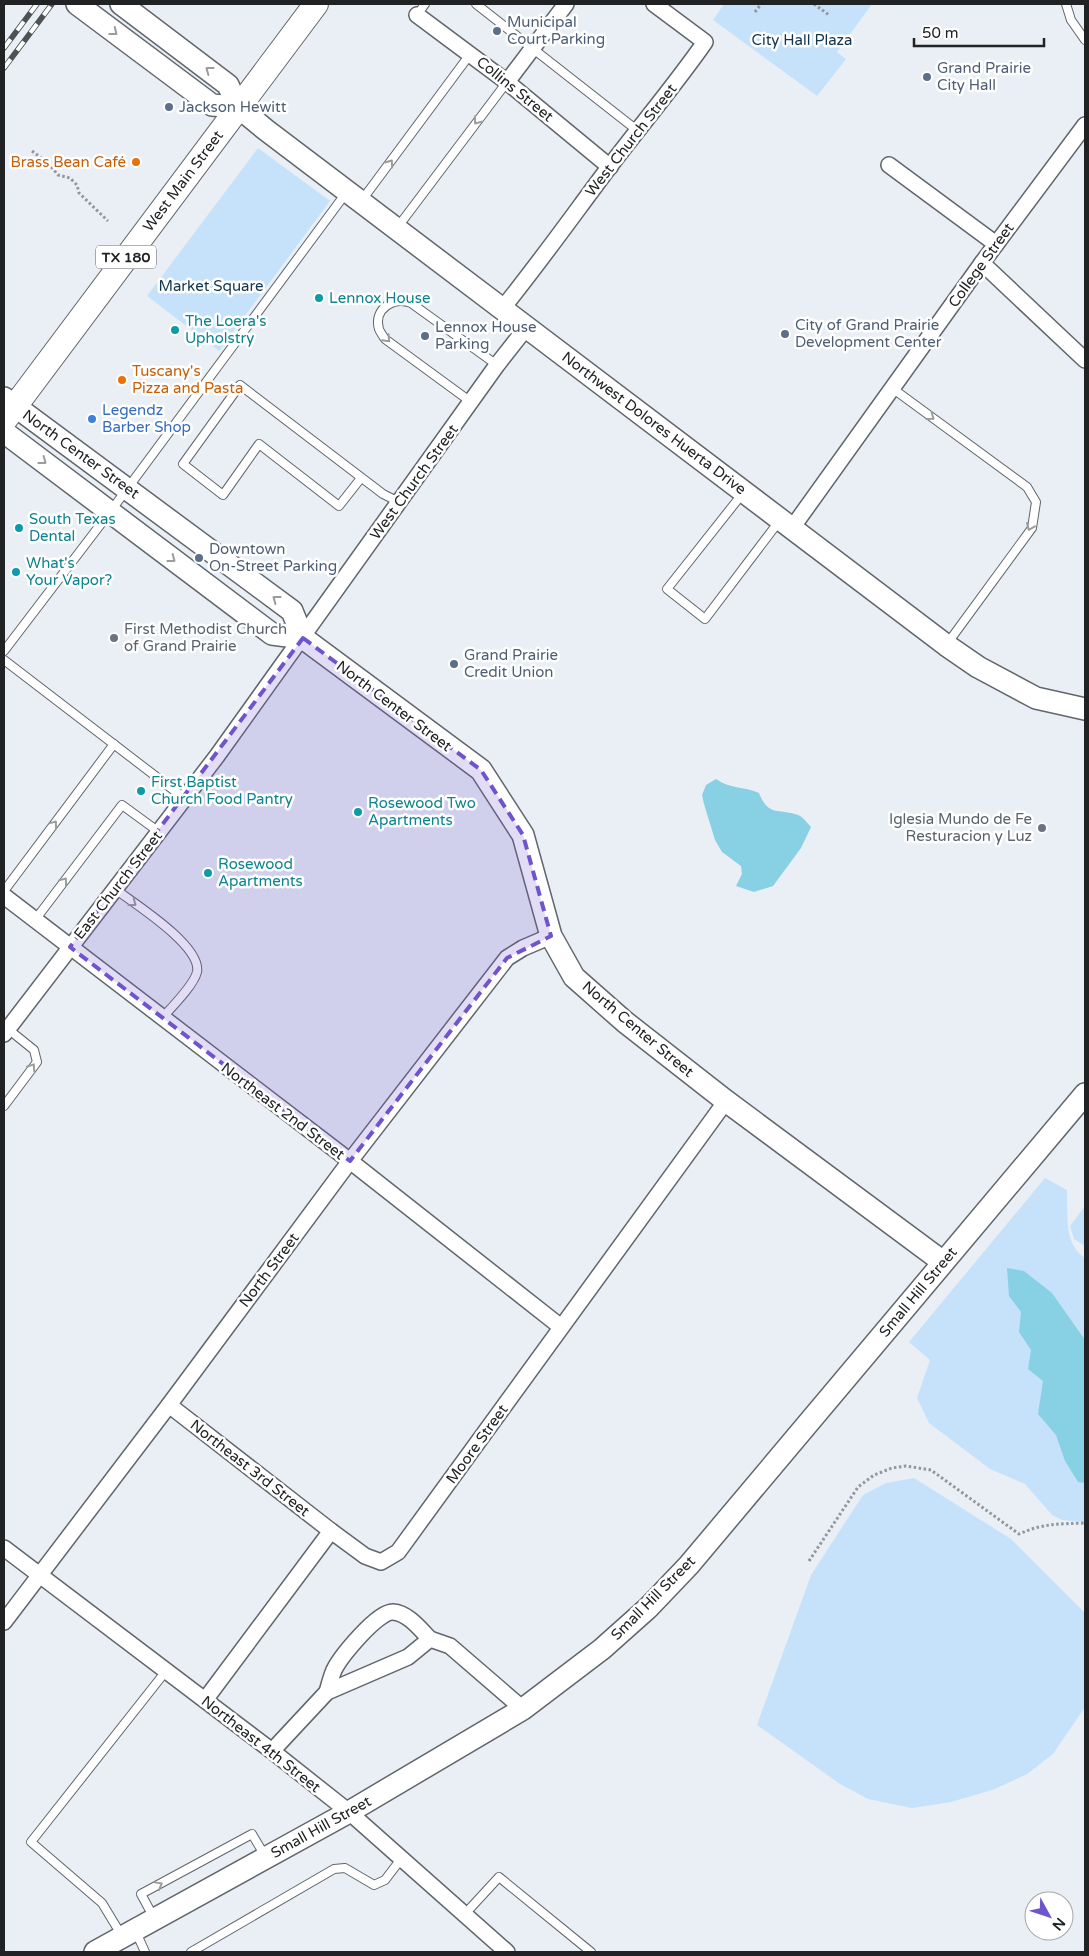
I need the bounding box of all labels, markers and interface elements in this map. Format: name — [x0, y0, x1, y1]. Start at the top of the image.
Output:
place label: Municipal Court Parking — [507, 13, 605, 48]
scale bar — [914, 15, 1044, 47]
text: 50 m — [922, 24, 959, 42]
marker: Municipal Court Parking — [491, 25, 503, 37]
one-way arrow — [108, 26, 117, 34]
park label: City Hall Plaza — [752, 31, 852, 49]
street label: Collins Street — [473, 53, 557, 126]
place label: Grand Prairie City Hall — [937, 59, 1031, 94]
one-way arrow — [206, 68, 215, 76]
marker: Grand Prairie City Hall — [921, 71, 933, 83]
street label: West Church Street — [581, 80, 681, 200]
place label: Jackson Hewitt — [179, 98, 287, 116]
marker: Jackson Hewitt — [163, 101, 175, 113]
one-way arrow — [475, 115, 483, 124]
street label: West Main Street — [139, 127, 227, 235]
place label: Brass Bean Café — [11, 153, 126, 171]
marker: Brass Bean Café — [130, 156, 142, 168]
one-way arrow — [384, 159, 393, 169]
street label: College Street — [944, 219, 1018, 311]
road number: TX 180 — [96, 246, 156, 268]
park label: Market Square — [158, 277, 264, 295]
place label: Lennox House — [329, 289, 430, 307]
marker: Lennox House — [313, 292, 325, 304]
place label: The Loera's Upholstry — [185, 312, 267, 347]
place label: City of Grand Prairie Development Center — [795, 316, 942, 351]
place label: Lennox House Parking — [435, 318, 536, 353]
marker: The Loera's Upholstry — [169, 324, 181, 336]
marker: City of Grand Prairie Development Center — [779, 328, 791, 340]
marker: Lennox House Parking — [419, 330, 431, 342]
one-way arrow — [381, 333, 390, 342]
street label: Northwest Dolores Huerta Drive — [558, 348, 750, 498]
place label: Tuscany's Pizza and Pasta — [132, 362, 243, 397]
marker: Tuscany's Pizza and Pasta — [116, 374, 128, 386]
place label: Legendz Barber Shop — [102, 401, 191, 436]
street label: North Center Street — [19, 406, 143, 503]
one-way arrow — [925, 411, 934, 419]
marker: Legendz Barber Shop — [86, 413, 98, 425]
street label: West Church Street — [366, 421, 462, 543]
one-way arrow — [37, 455, 47, 464]
place label: South Texas Dental — [29, 510, 116, 545]
marker: South Texas Dental — [13, 522, 25, 534]
one-way arrow — [1026, 522, 1036, 531]
place label: Downtown On-Street Parking — [209, 540, 337, 575]
marker: Downtown On-Street Parking — [193, 552, 205, 564]
place label: What's Your Vapor? — [26, 554, 112, 589]
one-way arrow — [167, 554, 176, 563]
marker: What's Your Vapor? — [10, 566, 22, 578]
one-way arrow — [272, 596, 282, 605]
place label: First Methodist Church of Grand Prairie — [124, 620, 287, 655]
marker: First Methodist Church of Grand Prairie — [108, 632, 120, 644]
place label: Grand Prairie Credit Union — [464, 646, 558, 681]
street label: North Center Street — [333, 657, 455, 755]
marker: Grand Prairie Credit Union — [448, 658, 460, 670]
place label: First Baptist Church Food Pantry — [151, 773, 293, 808]
marker: First Baptist Church Food Pantry — [135, 785, 147, 797]
place label: Rosewood Two Apartments — [368, 794, 476, 829]
marker: Rosewood Two Apartments — [352, 806, 364, 818]
place label: Iglesia Mundo de Fe Resturacion y Luz — [889, 810, 1032, 845]
one-way arrow — [48, 820, 57, 830]
marker: Iglesia Mundo de Fe Resturacion y Luz — [1036, 822, 1048, 834]
street label: East Church Street — [70, 827, 166, 943]
place label: Rosewood Apartments — [218, 855, 303, 890]
marker: Rosewood Apartments — [202, 867, 214, 879]
one-way arrow — [59, 878, 67, 887]
one-way arrow — [127, 897, 137, 906]
street label: North Center Street — [579, 977, 698, 1081]
street label: Northeast 2nd Street — [218, 1059, 349, 1163]
one-way arrow — [26, 1063, 36, 1072]
street label: North Street — [235, 1229, 303, 1311]
street label: Small Hill Street — [875, 1243, 961, 1341]
street label: Moore Street — [442, 1401, 512, 1487]
street label: Northeast 3rd Street — [187, 1416, 313, 1520]
street label: Small Hill Street — [607, 1552, 699, 1644]
street label: Northeast 4th Street — [198, 1692, 324, 1796]
street label: Small Hill Street — [268, 1792, 375, 1862]
one-way arrow — [153, 1881, 162, 1891]
north arrow — [1024, 1891, 1074, 1941]
text: N — [1048, 1914, 1069, 1934]

